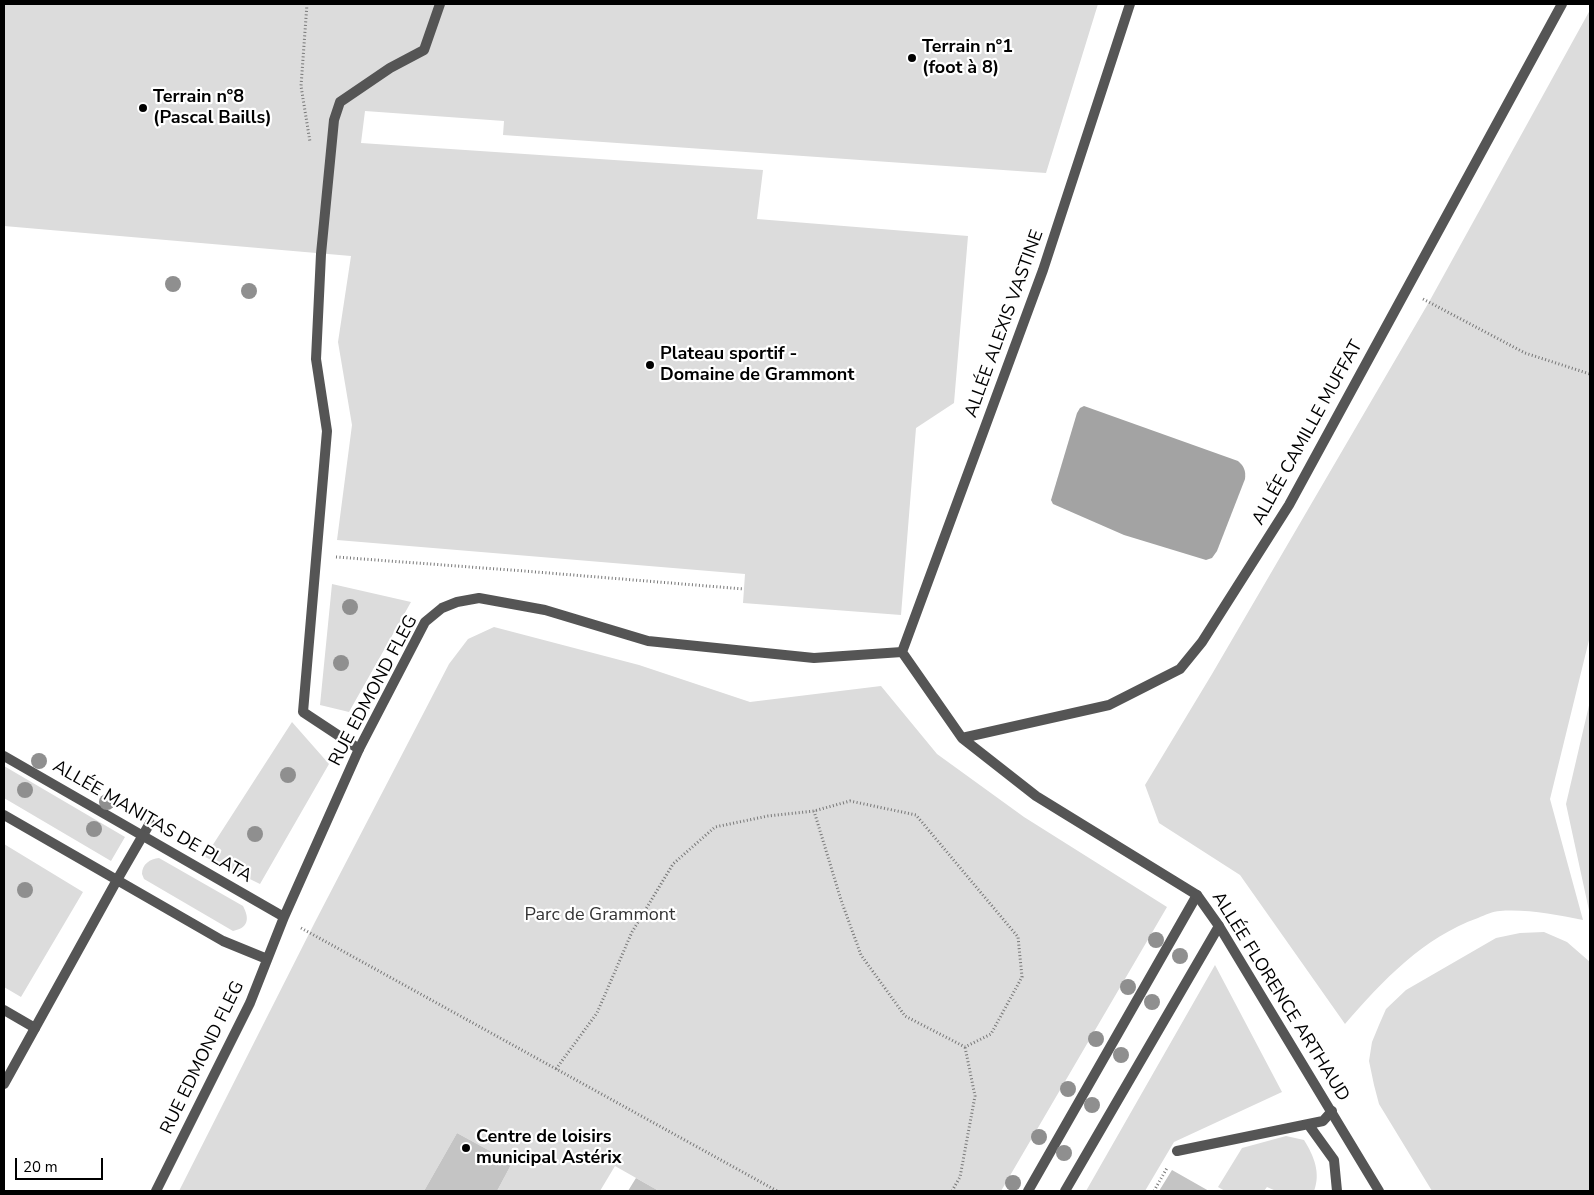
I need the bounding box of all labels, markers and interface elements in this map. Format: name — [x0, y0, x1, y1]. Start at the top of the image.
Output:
place label: Terrain n°1 (foot à 8) — [922, 37, 1013, 80]
marker: Terrain n°1 (foot à 8) — [906, 52, 918, 64]
place label: Terrain n°8 (Pascal Baills) — [153, 87, 272, 130]
marker: Terrain n°8 (Pascal Baills) — [137, 102, 149, 114]
street label: ALLÉE ALEXIS VASTINE — [961, 227, 1049, 421]
street label: ALLÉE CAMILLE MUFFAT — [1248, 337, 1368, 529]
place label: Plateau sportif - Domaine de Grammont — [660, 344, 854, 386]
marker: Plateau sportif - Domaine de Grammont — [644, 359, 656, 371]
street label: RUE EDMOND FLEG — [325, 612, 423, 770]
street label: ALLÉE MANITAS DE PLATA — [49, 756, 255, 888]
street label: ALLÉE FLORENCE ARTHAUD — [1206, 888, 1354, 1106]
park label: Parc de Grammont — [525, 905, 675, 927]
street label: RUE EDMOND FLEG — [157, 978, 249, 1138]
place label: Centre de loisirs municipal Astérix — [476, 1127, 622, 1170]
marker: Centre de loisirs municipal Astérix — [460, 1142, 472, 1154]
scale bar — [18, 1148, 105, 1180]
text: 20 m — [23, 1157, 58, 1177]

